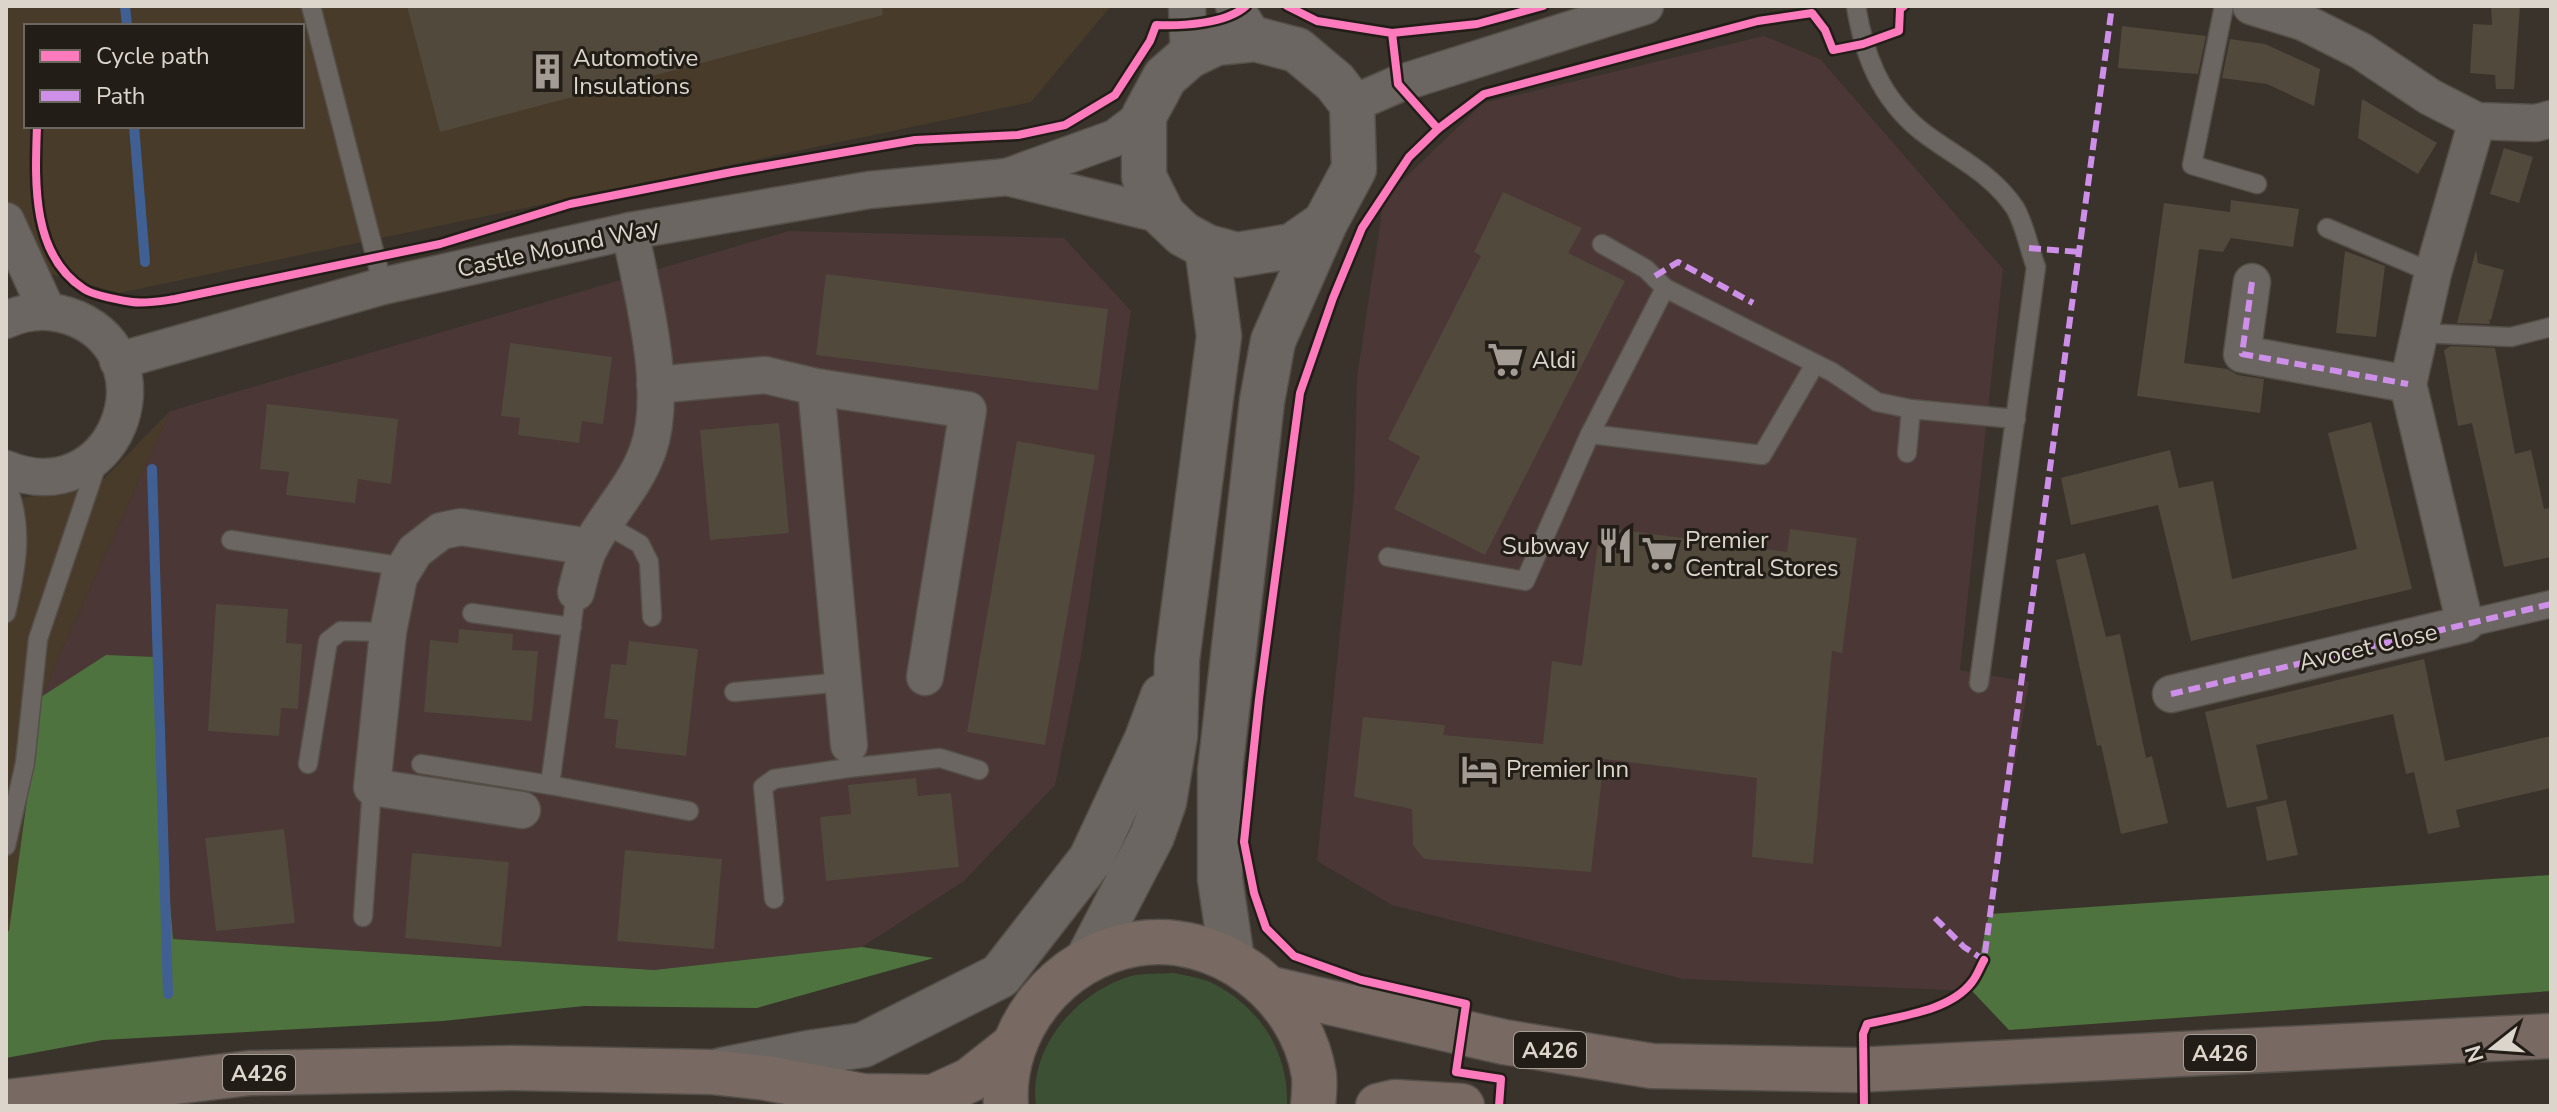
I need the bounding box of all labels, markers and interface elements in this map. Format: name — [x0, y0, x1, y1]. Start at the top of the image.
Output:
legend — [24, 24, 304, 128]
text: Cycle path — [96, 40, 210, 72]
place label: Automotive Insulations — [573, 42, 698, 102]
building icon: Automotive Insulations — [528, 53, 566, 91]
text: Path — [96, 80, 145, 112]
street label: Castle Mound Way — [454, 211, 662, 285]
supermarket icon: Aldi — [1487, 341, 1525, 379]
place label: Aldi — [1532, 344, 1576, 376]
place label: Premier Central Stores — [1685, 524, 1839, 584]
restaurant icon: Subway — [1596, 527, 1634, 565]
place label: Subway — [1502, 530, 1590, 562]
supermarket icon: Premier Central Stores — [1640, 535, 1678, 573]
street label: Avocet Close — [2296, 616, 2440, 678]
hotel icon: Premier Inn — [1461, 750, 1499, 788]
place label: Premier Inn — [1506, 753, 1629, 785]
north arrow — [2453, 1008, 2533, 1088]
road number: A426 — [1514, 1032, 1586, 1068]
road number: A426 — [2184, 1035, 2256, 1071]
text: N — [2458, 1041, 2492, 1066]
road number: A426 — [223, 1055, 295, 1091]

